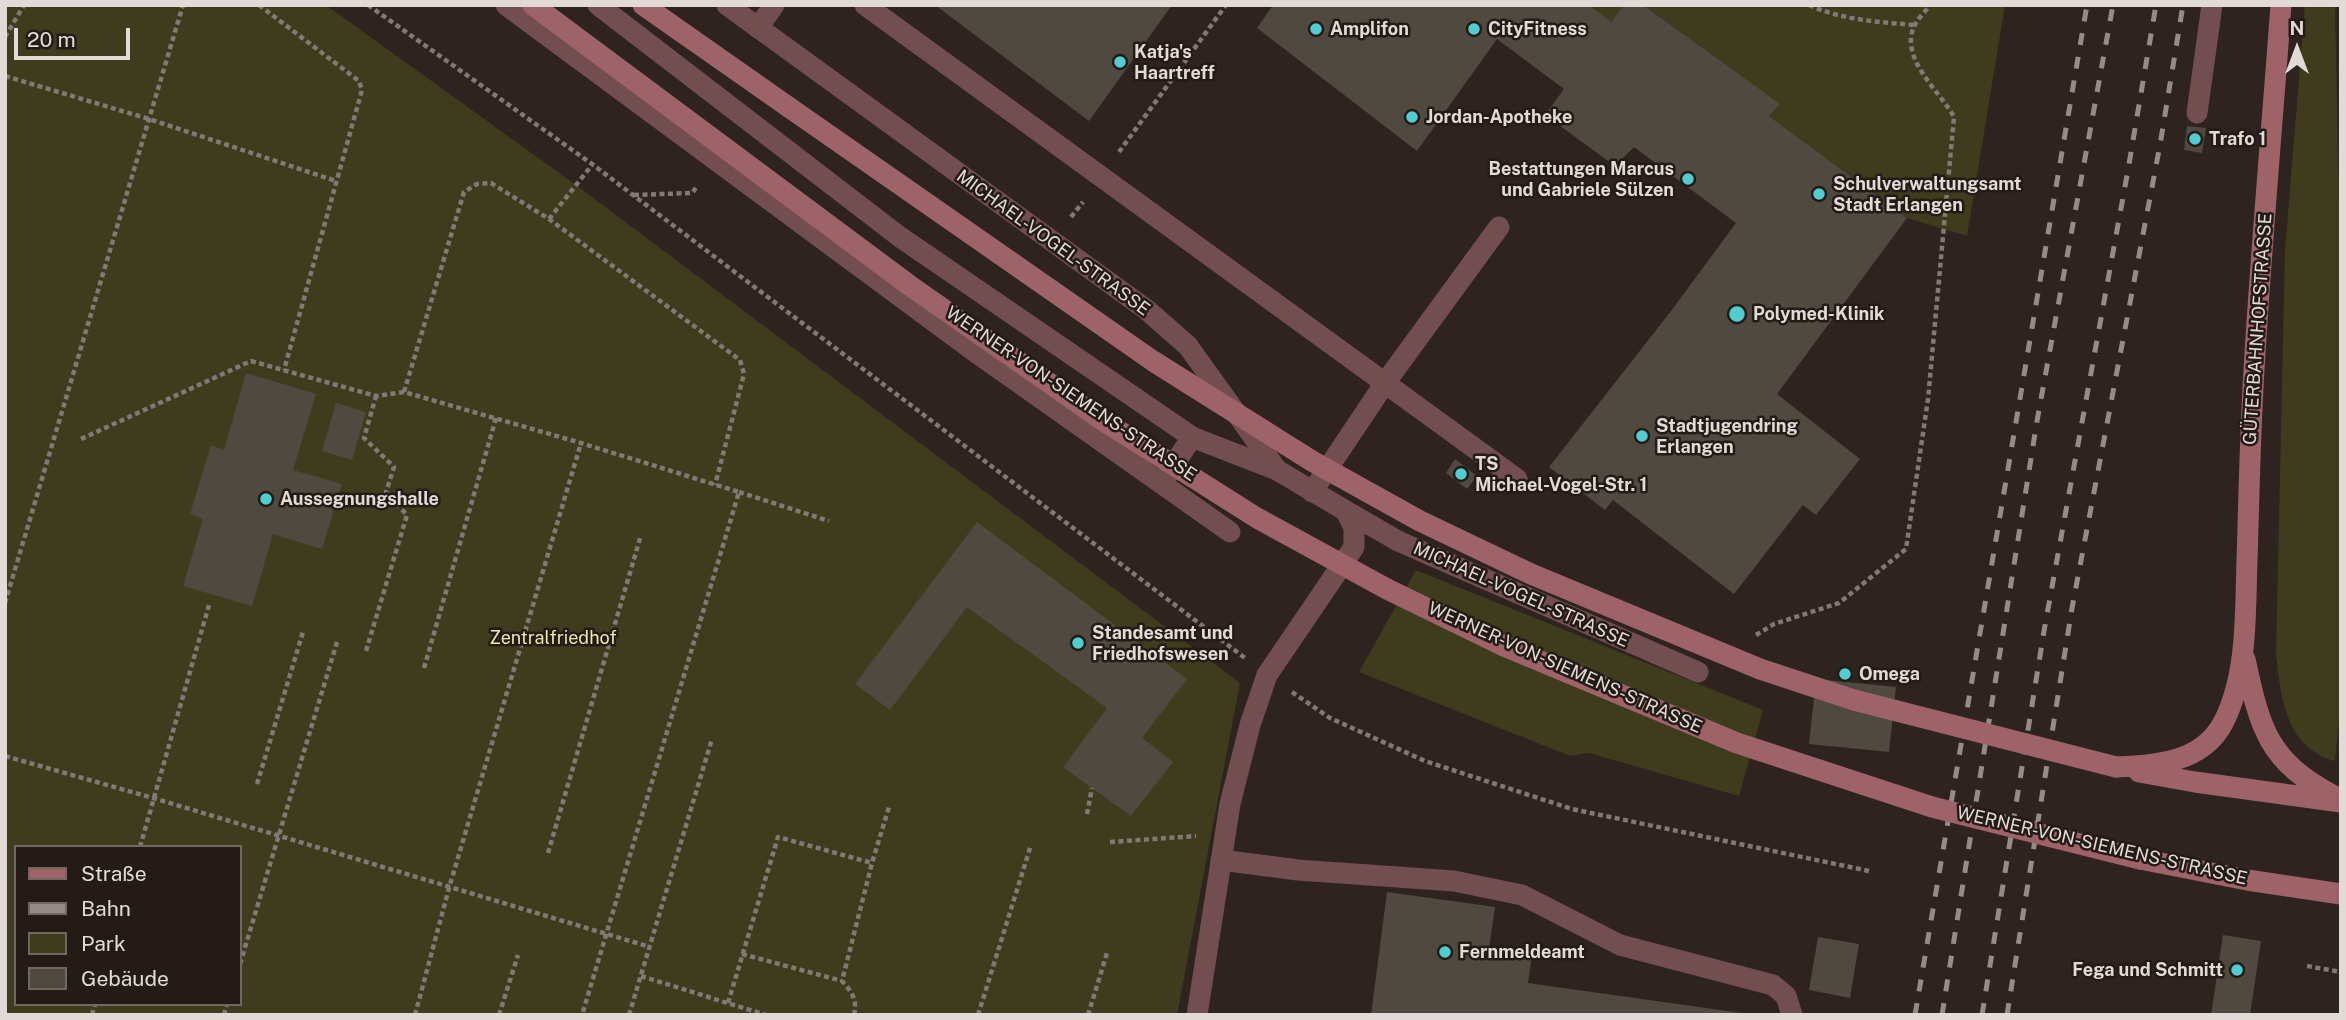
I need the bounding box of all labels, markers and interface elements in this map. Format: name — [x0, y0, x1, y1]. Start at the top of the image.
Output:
scale bar — [18, 14, 133, 58]
north arrow — [2262, 14, 2332, 84]
text: N — [2290, 17, 2304, 39]
place label: Amplifon — [1330, 18, 1409, 40]
place label: CityFitness — [1488, 18, 1587, 40]
marker: Amplifon — [1308, 21, 1324, 37]
marker: CityFitness — [1466, 21, 1482, 37]
text: 20 m — [27, 27, 76, 52]
place label: Katja's Haartreff — [1134, 41, 1215, 84]
marker: Katja's Haartreff — [1112, 54, 1128, 70]
place label: Jordan-Apotheke — [1426, 106, 1572, 128]
marker: Jordan-Apotheke — [1404, 109, 1420, 125]
place label: Trafo 1 — [2209, 128, 2266, 150]
marker: Trafo 1 — [2187, 131, 2203, 147]
place label: Bestattungen Marcus und Gabriele Sülzen — [1488, 158, 1674, 200]
street label: MICHAEL-VOGEL-STRASSE — [952, 166, 1154, 320]
marker: Bestattungen Marcus und Gabriele Sülzen — [1680, 171, 1696, 187]
place label: Schulverwaltungsamt Stadt Erlangen — [1833, 173, 2021, 216]
marker: Schulverwaltungsamt Stadt Erlangen — [1811, 186, 1827, 202]
street label: GÜTERBAHNHOFSTRASSE — [2239, 212, 2277, 446]
street label: WERNER-VON-SIEMENS-STRASSE — [942, 302, 1200, 486]
place label: Polymed-Klinik — [1753, 303, 1884, 325]
marker: Polymed-Klinik — [1727, 304, 1747, 324]
place label: Stadtjugendring Erlangen — [1656, 415, 1798, 458]
marker: Stadtjugendring Erlangen — [1634, 428, 1650, 444]
place label: TS Michael-Vogel-Str. 1 — [1475, 453, 1647, 496]
marker: TS Michael-Vogel-Str. 1 — [1453, 466, 1469, 482]
place label: Aussegnungshalle — [280, 488, 439, 510]
marker: Aussegnungshalle — [258, 491, 274, 507]
street label: MICHAEL-VOGEL-STRASSE — [1410, 538, 1632, 652]
street label: WERNER-VON-SIEMENS-STRASSE — [1425, 598, 1705, 738]
place label: Standesamt und Friedhofswesen — [1092, 622, 1233, 664]
park label: Zentralfriedhof — [489, 627, 617, 649]
marker: Standesamt und Friedhofswesen — [1070, 635, 1086, 651]
place label: Omega — [1859, 663, 1920, 685]
marker: Omega — [1837, 666, 1853, 682]
street label: WERNER-VON-SIEMENS-STRASSE — [1955, 802, 2249, 890]
legend — [14, 845, 242, 1006]
text: Straße — [81, 861, 147, 886]
text: Bahn — [81, 896, 131, 921]
text: Park — [81, 931, 126, 956]
place label: Fernmeldeamt — [1459, 941, 1585, 963]
marker: Fernmeldeamt — [1437, 944, 1453, 960]
place label: Fega und Schmitt — [2072, 959, 2223, 981]
marker: Fega und Schmitt — [2229, 962, 2245, 978]
text: Gebäude — [81, 966, 169, 991]

